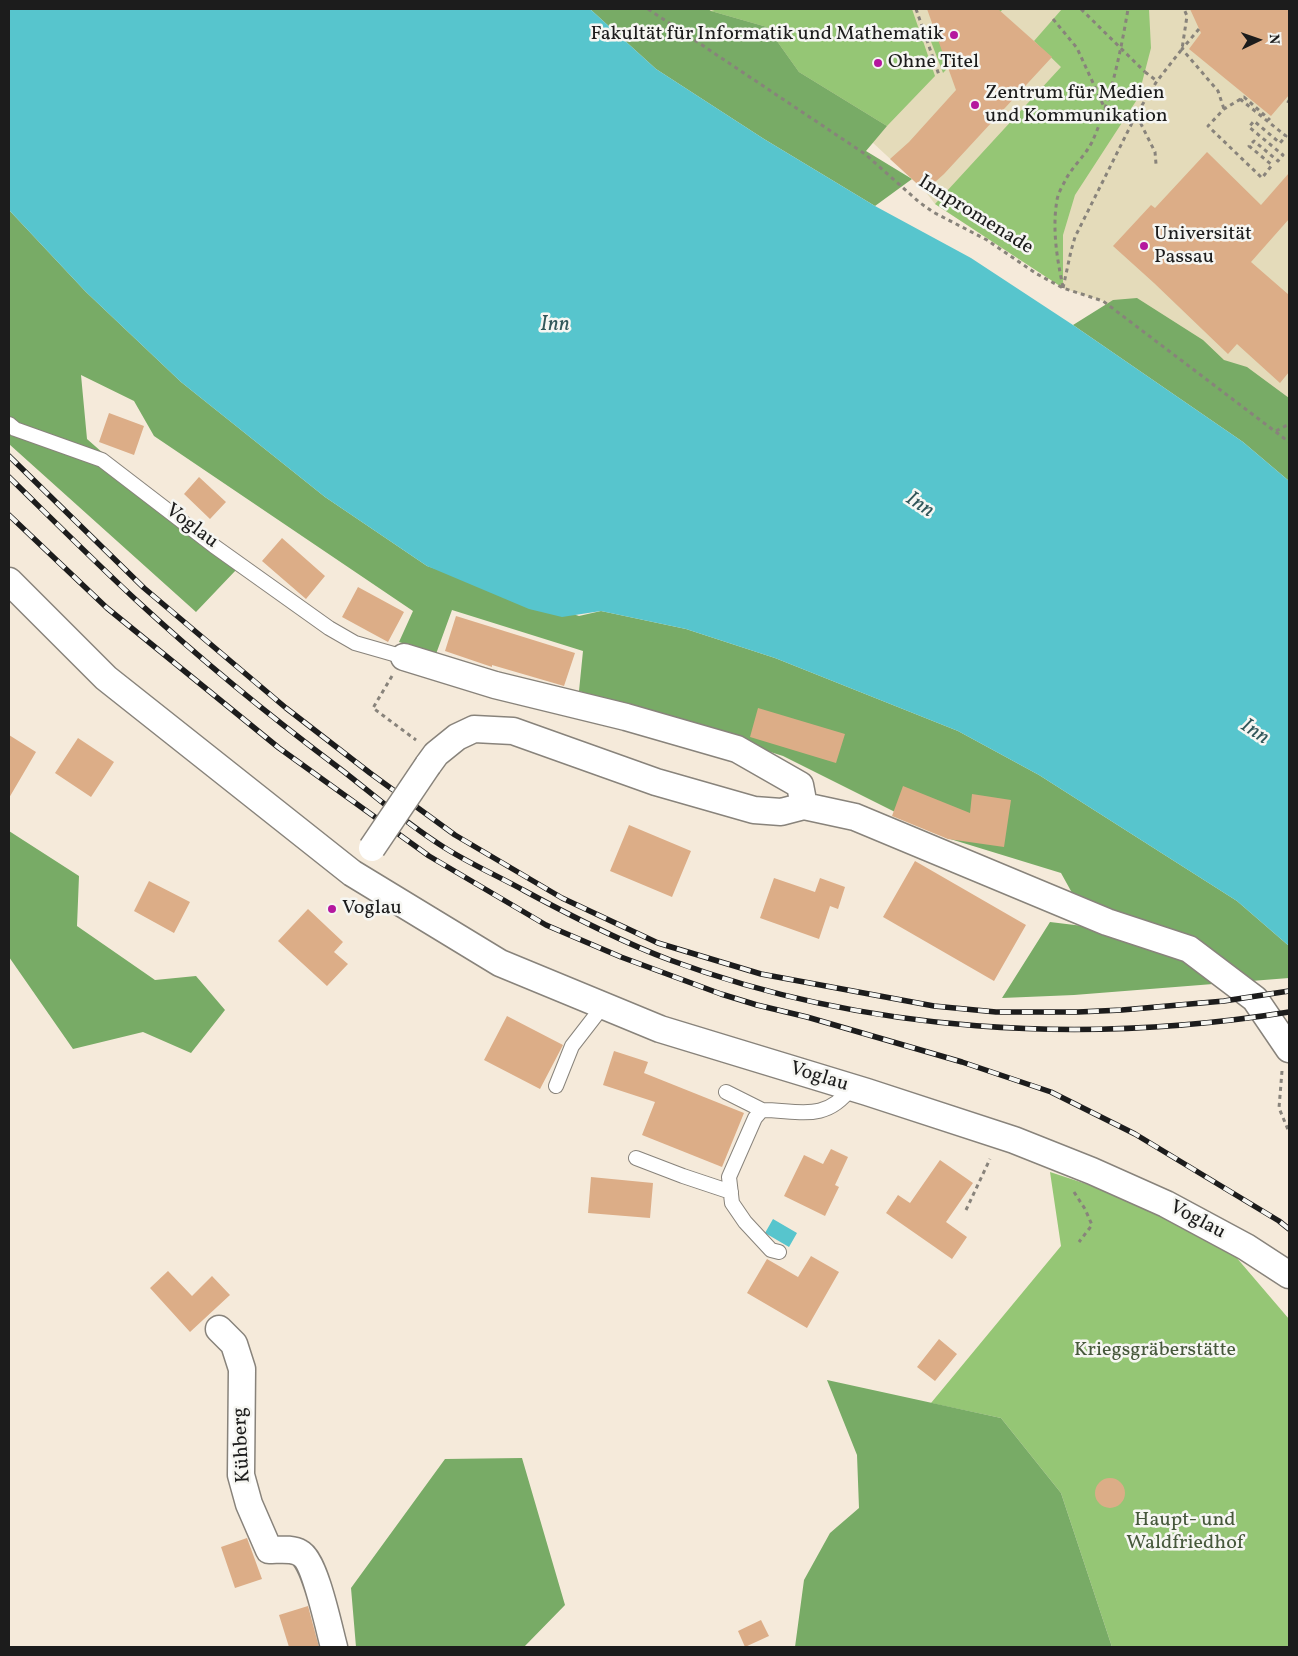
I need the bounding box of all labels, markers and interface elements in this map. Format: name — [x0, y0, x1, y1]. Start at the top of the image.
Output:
north arrow — [1233, 15, 1283, 65]
place label: Fakultät für Informatik und Mathematik — [590, 23, 944, 47]
marker: Fakultät für Informatik und Mathematik — [948, 29, 960, 41]
text: N — [1264, 34, 1283, 45]
place label: Ohne Titel — [888, 51, 979, 75]
marker: Ohne Titel — [872, 57, 884, 69]
place label: Zentrum für Medien und Kommunikation — [985, 82, 1168, 129]
marker: Zentrum für Medien und Kommunikation — [969, 99, 981, 111]
street label: Innpromenade — [913, 171, 1037, 261]
place label: Universität Passau — [1154, 223, 1252, 270]
marker: Universität Passau — [1138, 240, 1150, 252]
water label: Inn — [540, 313, 570, 339]
water label: Inn — [900, 487, 938, 525]
street label: Voglau — [160, 499, 222, 555]
water label: Inn — [1235, 714, 1273, 752]
place label: Voglau — [342, 897, 402, 921]
marker: Voglau — [326, 903, 338, 915]
street label: Voglau — [787, 1058, 851, 1098]
street label: Voglau — [1165, 1196, 1229, 1246]
park label: Kriegsgräberstätte — [1074, 1339, 1236, 1363]
street label: Kühberg — [229, 1407, 257, 1483]
park label: Haupt- und Waldfriedhof — [1126, 1509, 1244, 1556]

